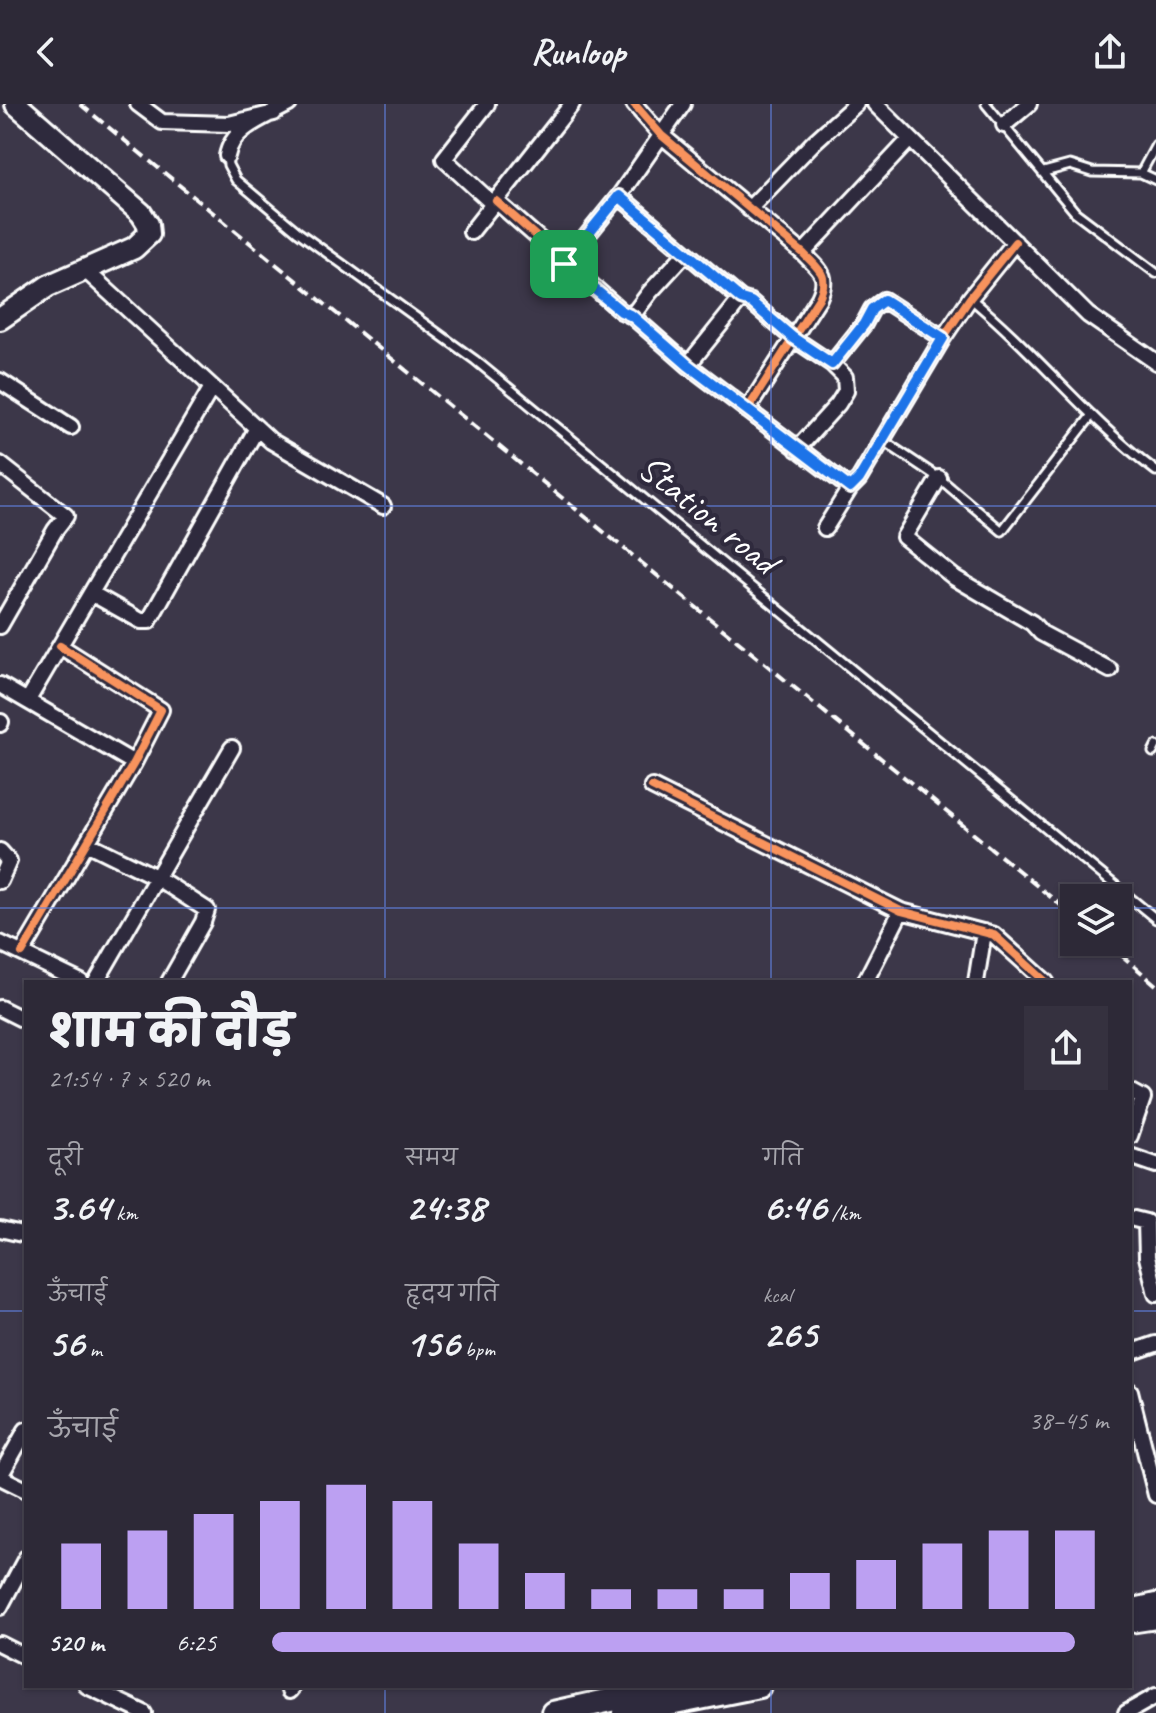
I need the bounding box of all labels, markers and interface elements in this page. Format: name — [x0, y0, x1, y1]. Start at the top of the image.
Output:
text: Runloop — [531, 29, 625, 75]
icon: back — [24, 30, 68, 74]
icon: share — [1088, 30, 1132, 74]
pin — [530, 230, 598, 298]
icon: arrive — [542, 242, 586, 286]
street label: Station road — [629, 444, 792, 588]
map controls — [1060, 884, 1132, 956]
button: layers — [1060, 884, 1132, 956]
text: शाम की दौड़ — [48, 1004, 293, 1059]
button: share — [1024, 1006, 1108, 1090]
text: 21:54 · 7 × 520 m — [48, 1062, 209, 1095]
text: दूरी — [48, 1144, 83, 1172]
text: समय — [405, 1144, 458, 1172]
text: गति — [763, 1144, 803, 1172]
text: 3.64 — [48, 1182, 111, 1232]
text: 24:38 — [405, 1182, 485, 1232]
text: 6:46 — [763, 1182, 826, 1232]
text: km — [111, 1199, 138, 1227]
text: /km — [826, 1199, 860, 1227]
text: ऊँचाई — [48, 1280, 107, 1308]
text: हृदय गति — [405, 1280, 498, 1308]
text: kcal — [763, 1281, 792, 1309]
text: 265 — [763, 1309, 817, 1359]
text: 56 — [48, 1318, 84, 1368]
text: 156 — [405, 1318, 460, 1368]
text: m — [84, 1335, 102, 1363]
text: bpm — [460, 1335, 495, 1363]
text: 38–45 m — [1029, 1404, 1108, 1437]
text: ऊँचाई — [48, 1412, 118, 1445]
text: 520 m — [48, 1626, 104, 1659]
text: 6:25 — [176, 1626, 216, 1659]

